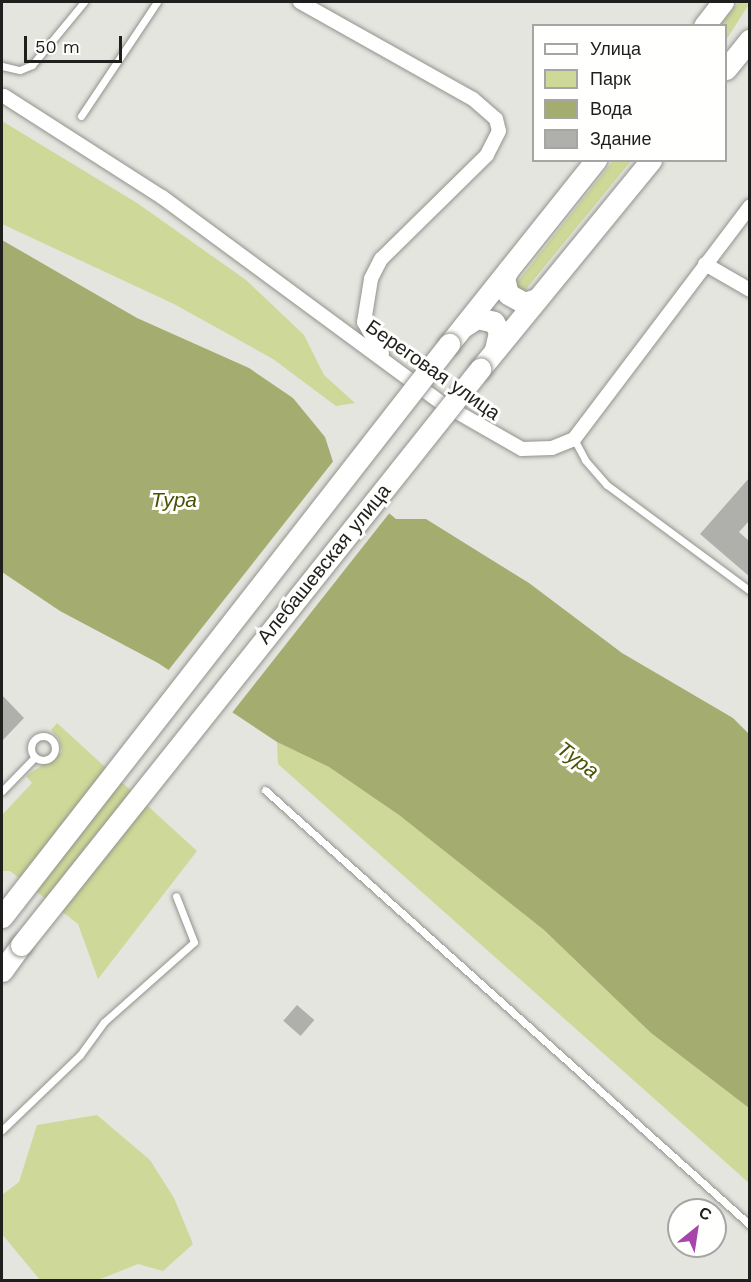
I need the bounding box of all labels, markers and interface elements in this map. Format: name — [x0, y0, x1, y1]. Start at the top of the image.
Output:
scale bar — [27, 24, 124, 62]
legend — [532, 24, 727, 162]
text: 50 m — [35, 36, 80, 57]
text: Улица — [590, 38, 641, 59]
text: Парк — [590, 68, 631, 89]
text: Вода — [590, 98, 632, 119]
text: Здание — [590, 128, 651, 149]
street label: Береговая улица — [361, 315, 505, 425]
street label: Алебашевская улица — [252, 479, 396, 649]
water label: Тура — [151, 487, 197, 513]
water label: Тура — [552, 736, 604, 784]
north arrow — [667, 1198, 727, 1258]
text: С — [695, 1203, 715, 1225]

